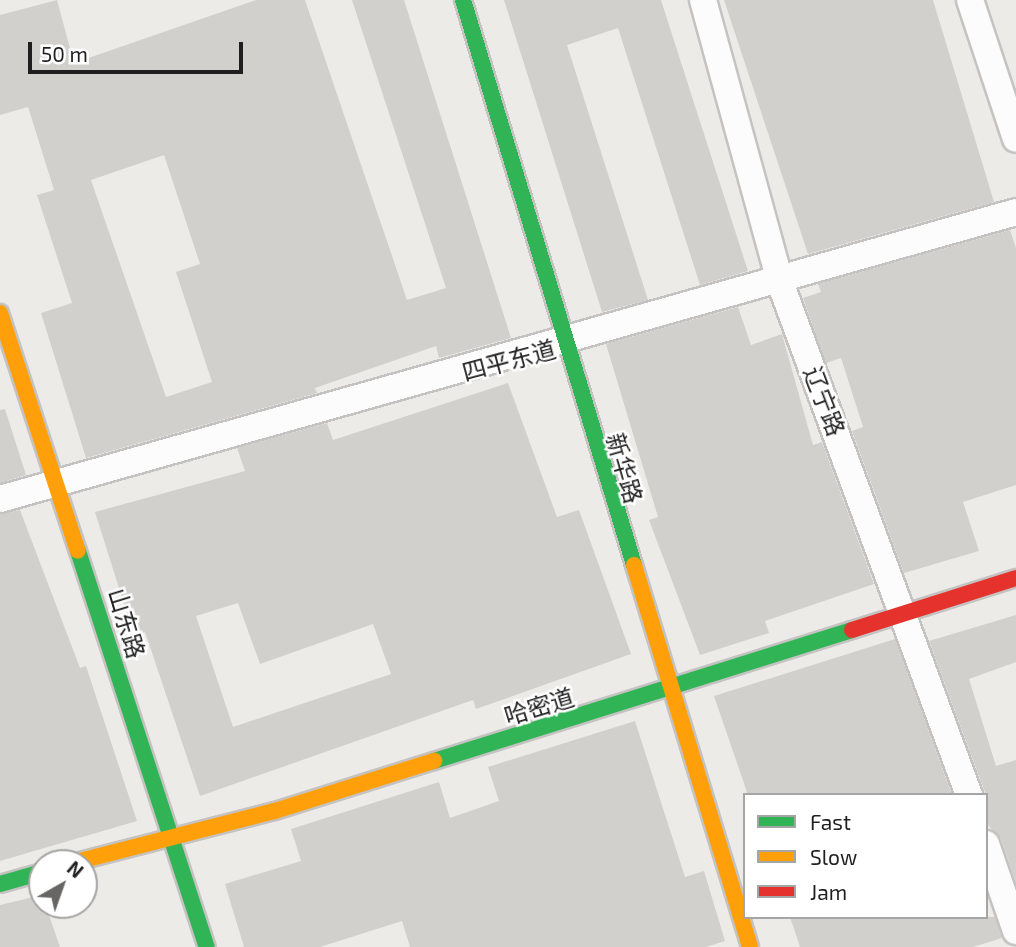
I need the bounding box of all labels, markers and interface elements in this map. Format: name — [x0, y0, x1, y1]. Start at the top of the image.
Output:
scale bar — [32, 28, 247, 72]
text: 50 m — [41, 41, 88, 66]
street label: 四平东道 — [459, 334, 559, 386]
street label: 辽宁路 — [799, 362, 851, 440]
street label: 新华路 — [601, 429, 649, 507]
street label: 山东路 — [103, 584, 151, 662]
street label: 哈密道 — [500, 682, 578, 730]
legend — [743, 793, 988, 919]
text: Fast — [810, 809, 851, 834]
text: Slow — [810, 844, 857, 869]
north arrow — [28, 849, 98, 919]
text: N — [63, 856, 88, 882]
text: Jam — [810, 879, 847, 904]

